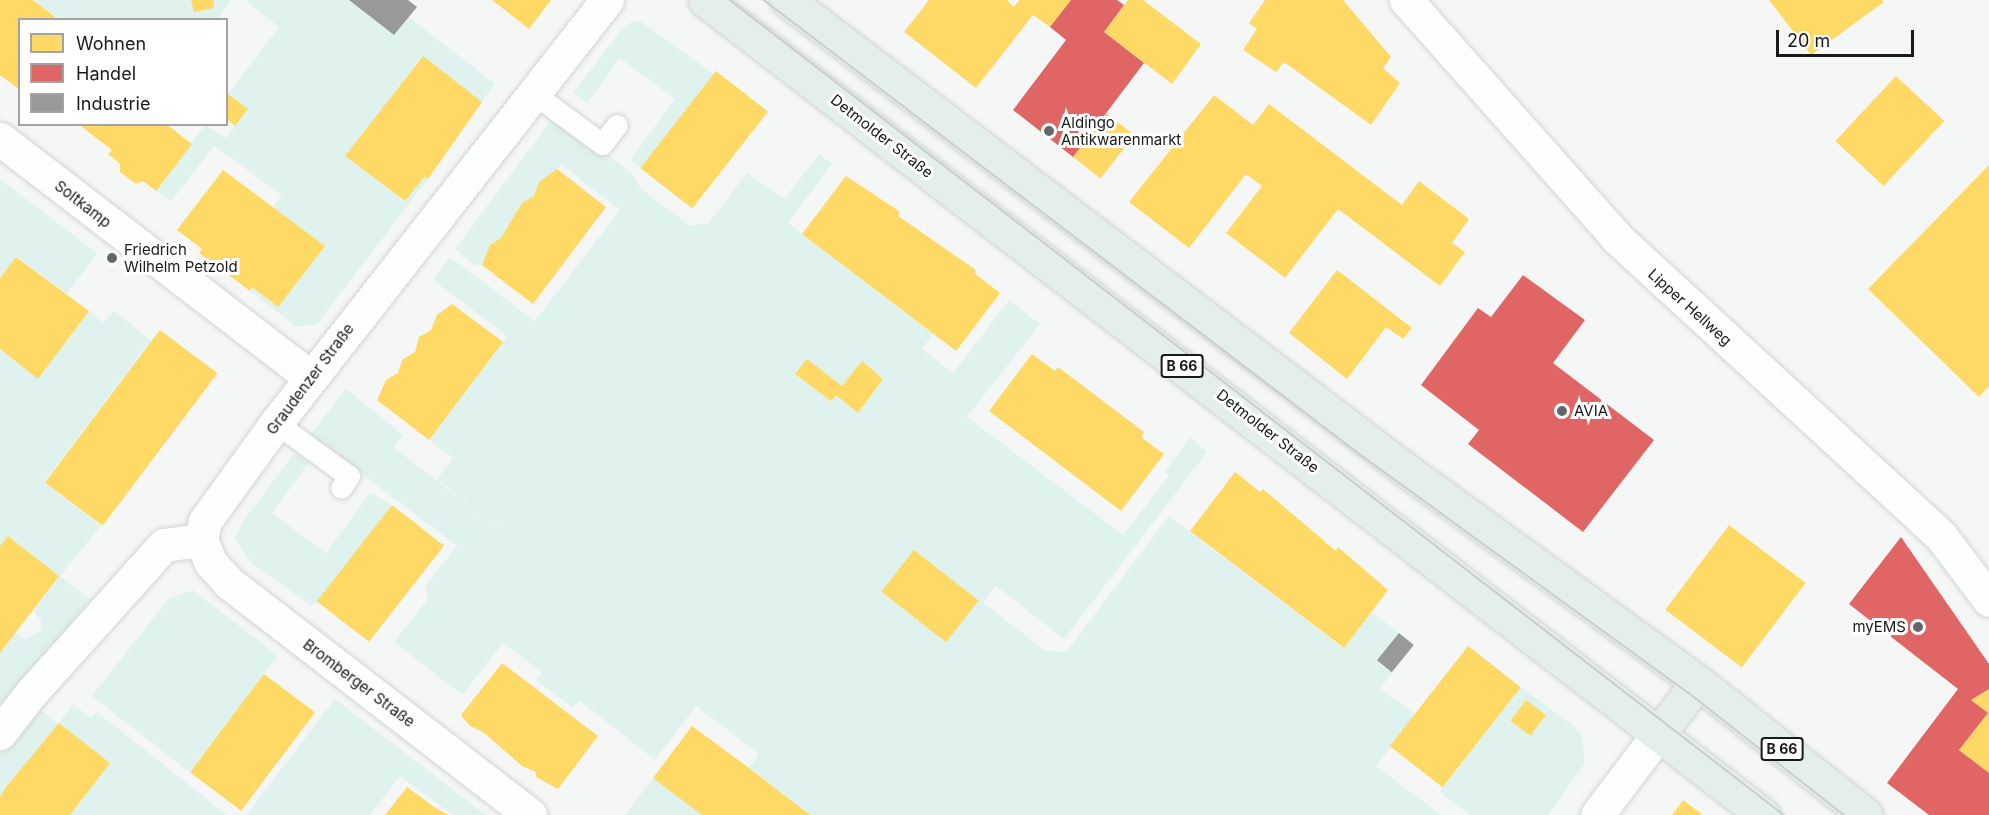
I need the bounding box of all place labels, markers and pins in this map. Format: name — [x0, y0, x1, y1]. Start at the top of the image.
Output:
place label: Aldingo Antikwarenmarkt — [1061, 113, 1181, 148]
marker: Aldingo Antikwarenmarkt — [1042, 124, 1056, 138]
place label: Friedrich Wilhelm Petzold — [124, 240, 238, 275]
marker: Friedrich Wilhelm Petzold — [105, 251, 119, 265]
place label: AVIA — [1574, 402, 1608, 420]
marker: AVIA — [1555, 404, 1569, 418]
place label: myEMS — [1852, 618, 1906, 636]
marker: myEMS — [1911, 620, 1925, 634]

